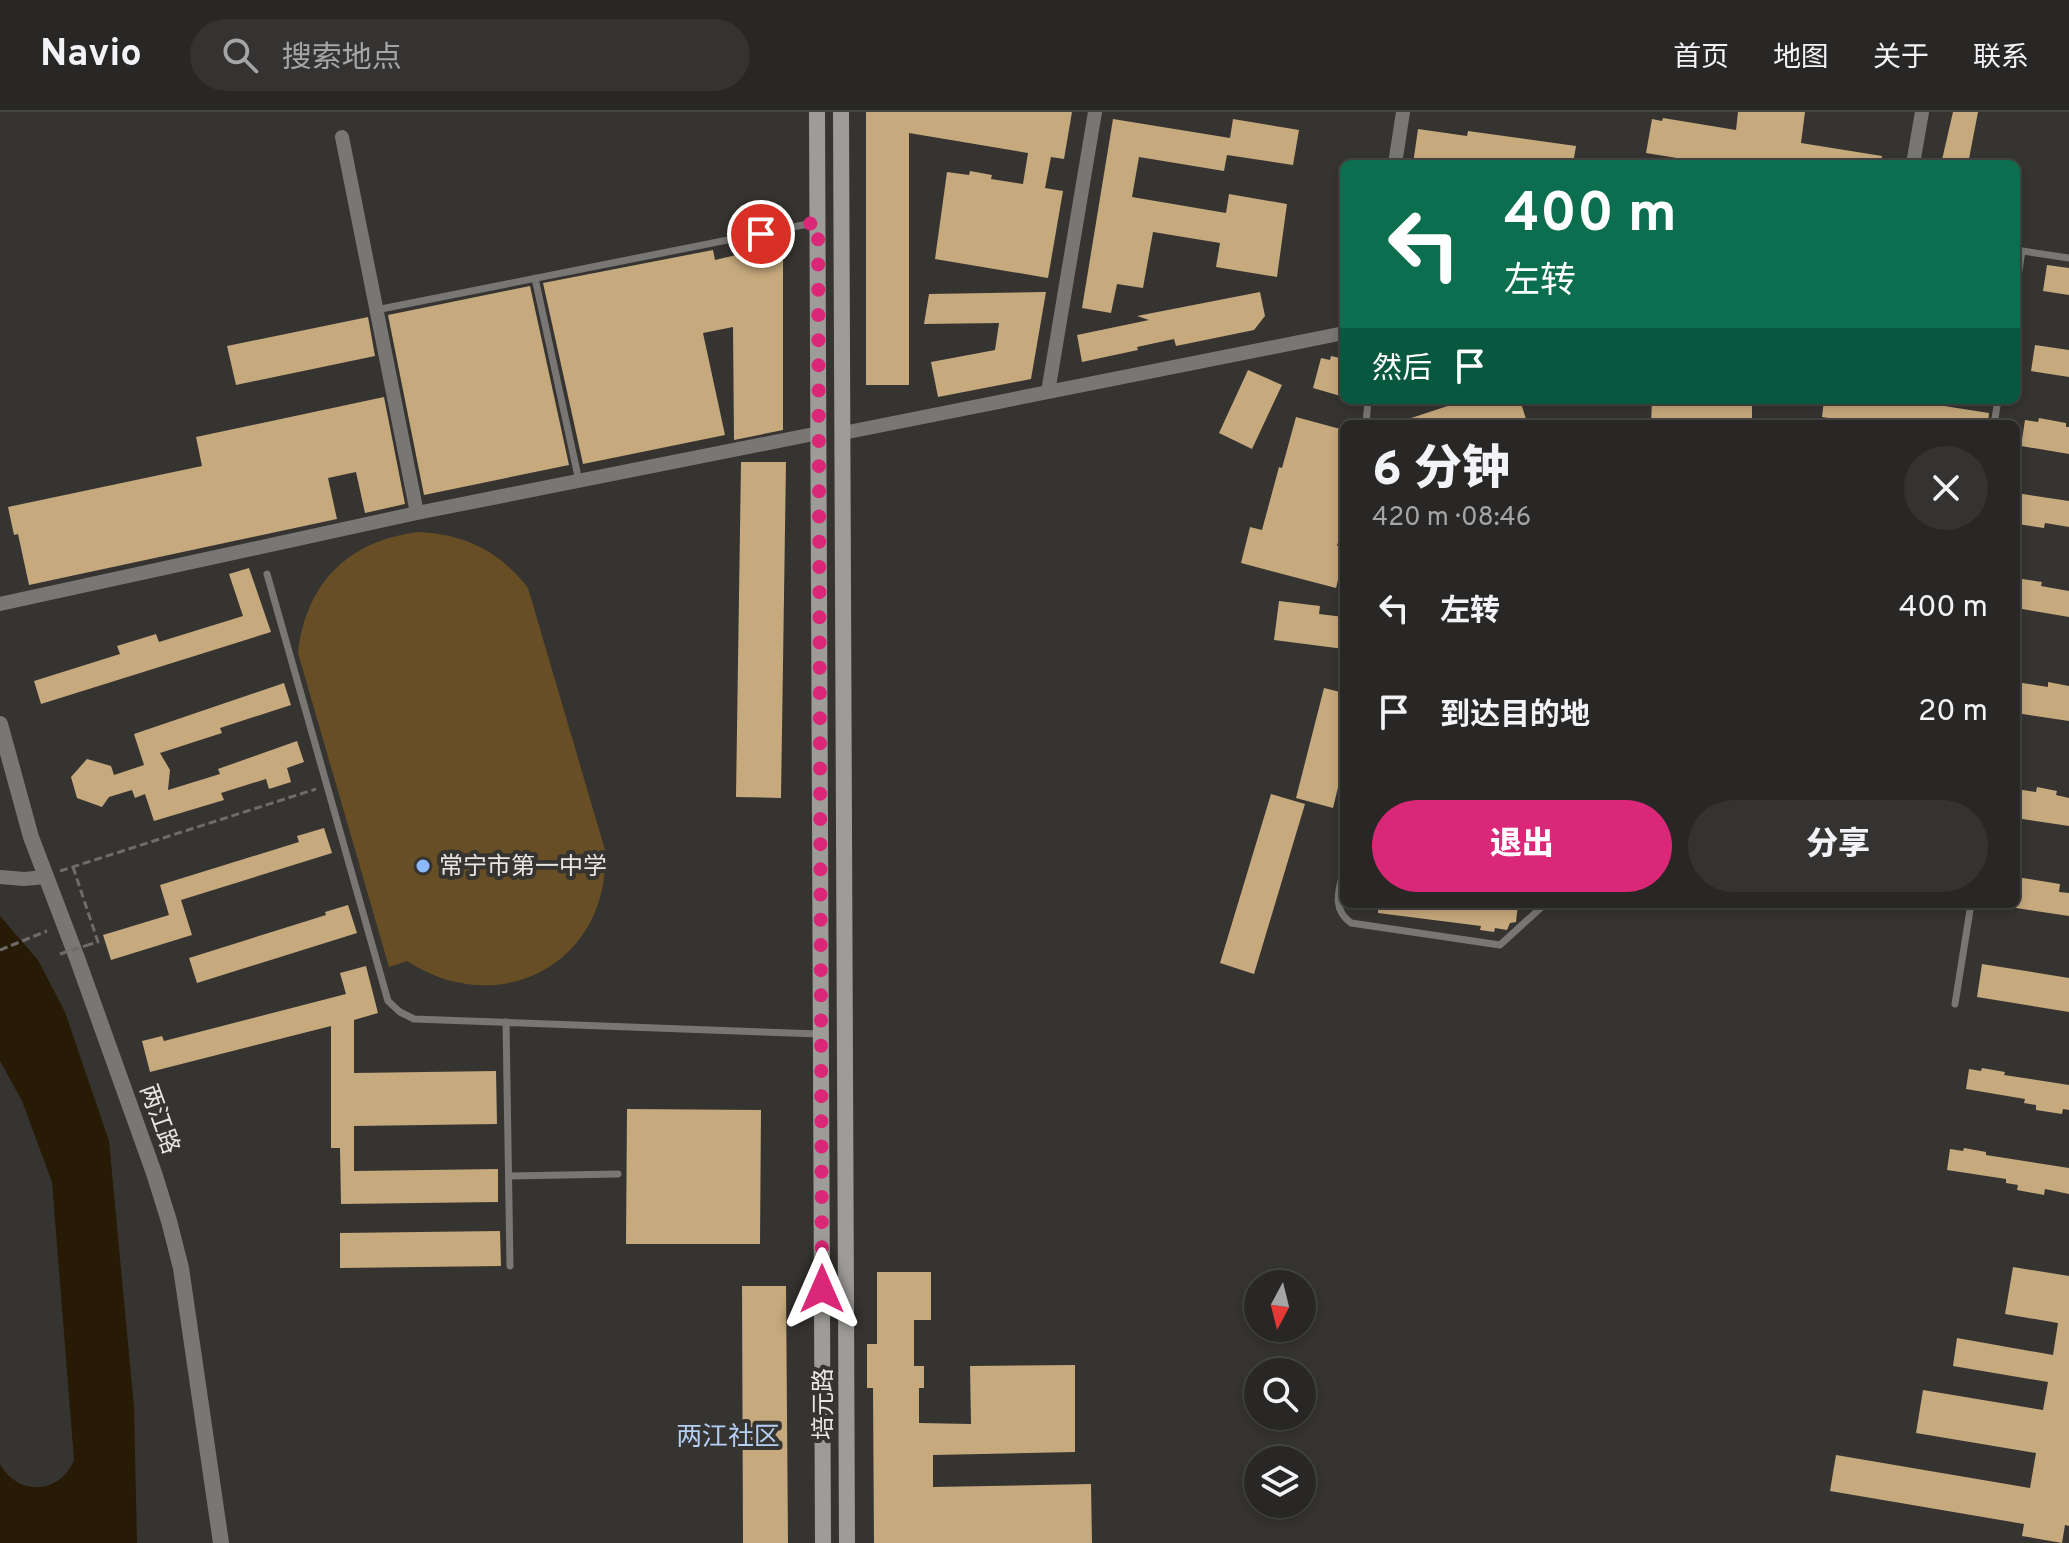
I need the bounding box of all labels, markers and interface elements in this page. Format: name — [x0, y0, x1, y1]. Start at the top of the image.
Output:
search box — [190, 19, 750, 91]
text: Navio — [40, 31, 142, 80]
icon: search — [218, 33, 262, 77]
text: 搜索地点 — [282, 41, 402, 78]
text: 首页 — [1673, 41, 1729, 77]
text: 地图 — [1773, 41, 1829, 77]
text: 关于 — [1873, 41, 1929, 77]
text: 联系 — [1973, 41, 2029, 77]
text: 400 m — [1504, 181, 1677, 251]
icon: left — [1372, 192, 1476, 296]
pin — [727, 200, 795, 268]
icon: arrive — [739, 212, 783, 256]
text: 左转 — [1504, 260, 1576, 306]
icon: arrive — [1448, 344, 1492, 388]
text: 然后 — [1372, 352, 1432, 389]
text: 6 分钟 — [1372, 442, 1510, 502]
button: close — [1904, 446, 1988, 530]
text: 420 m · 08:46 — [1372, 502, 1531, 535]
icon: left — [1372, 586, 1416, 630]
text: 400 m — [1899, 590, 1988, 627]
text: 左转 — [1440, 594, 1500, 631]
icon: arrive — [1372, 690, 1416, 734]
text: 20 m — [1918, 694, 1988, 731]
text: 到达目的地 — [1440, 698, 1590, 735]
button: 退出 — [1372, 800, 1672, 892]
button: 分享 — [1688, 800, 1988, 892]
place label: 常宁市第一中学 — [439, 853, 607, 883]
marker: 常宁市第一中学 — [414, 857, 432, 875]
street label: 两江路 — [132, 1081, 185, 1159]
position arrow — [780, 1247, 864, 1331]
north arrow — [1244, 1270, 1316, 1342]
map controls — [1244, 1270, 1316, 1518]
button: search — [1244, 1358, 1316, 1430]
street label: 培元路 — [810, 1368, 840, 1440]
district label: 两江社区 — [676, 1422, 780, 1455]
button: layers — [1244, 1446, 1316, 1518]

